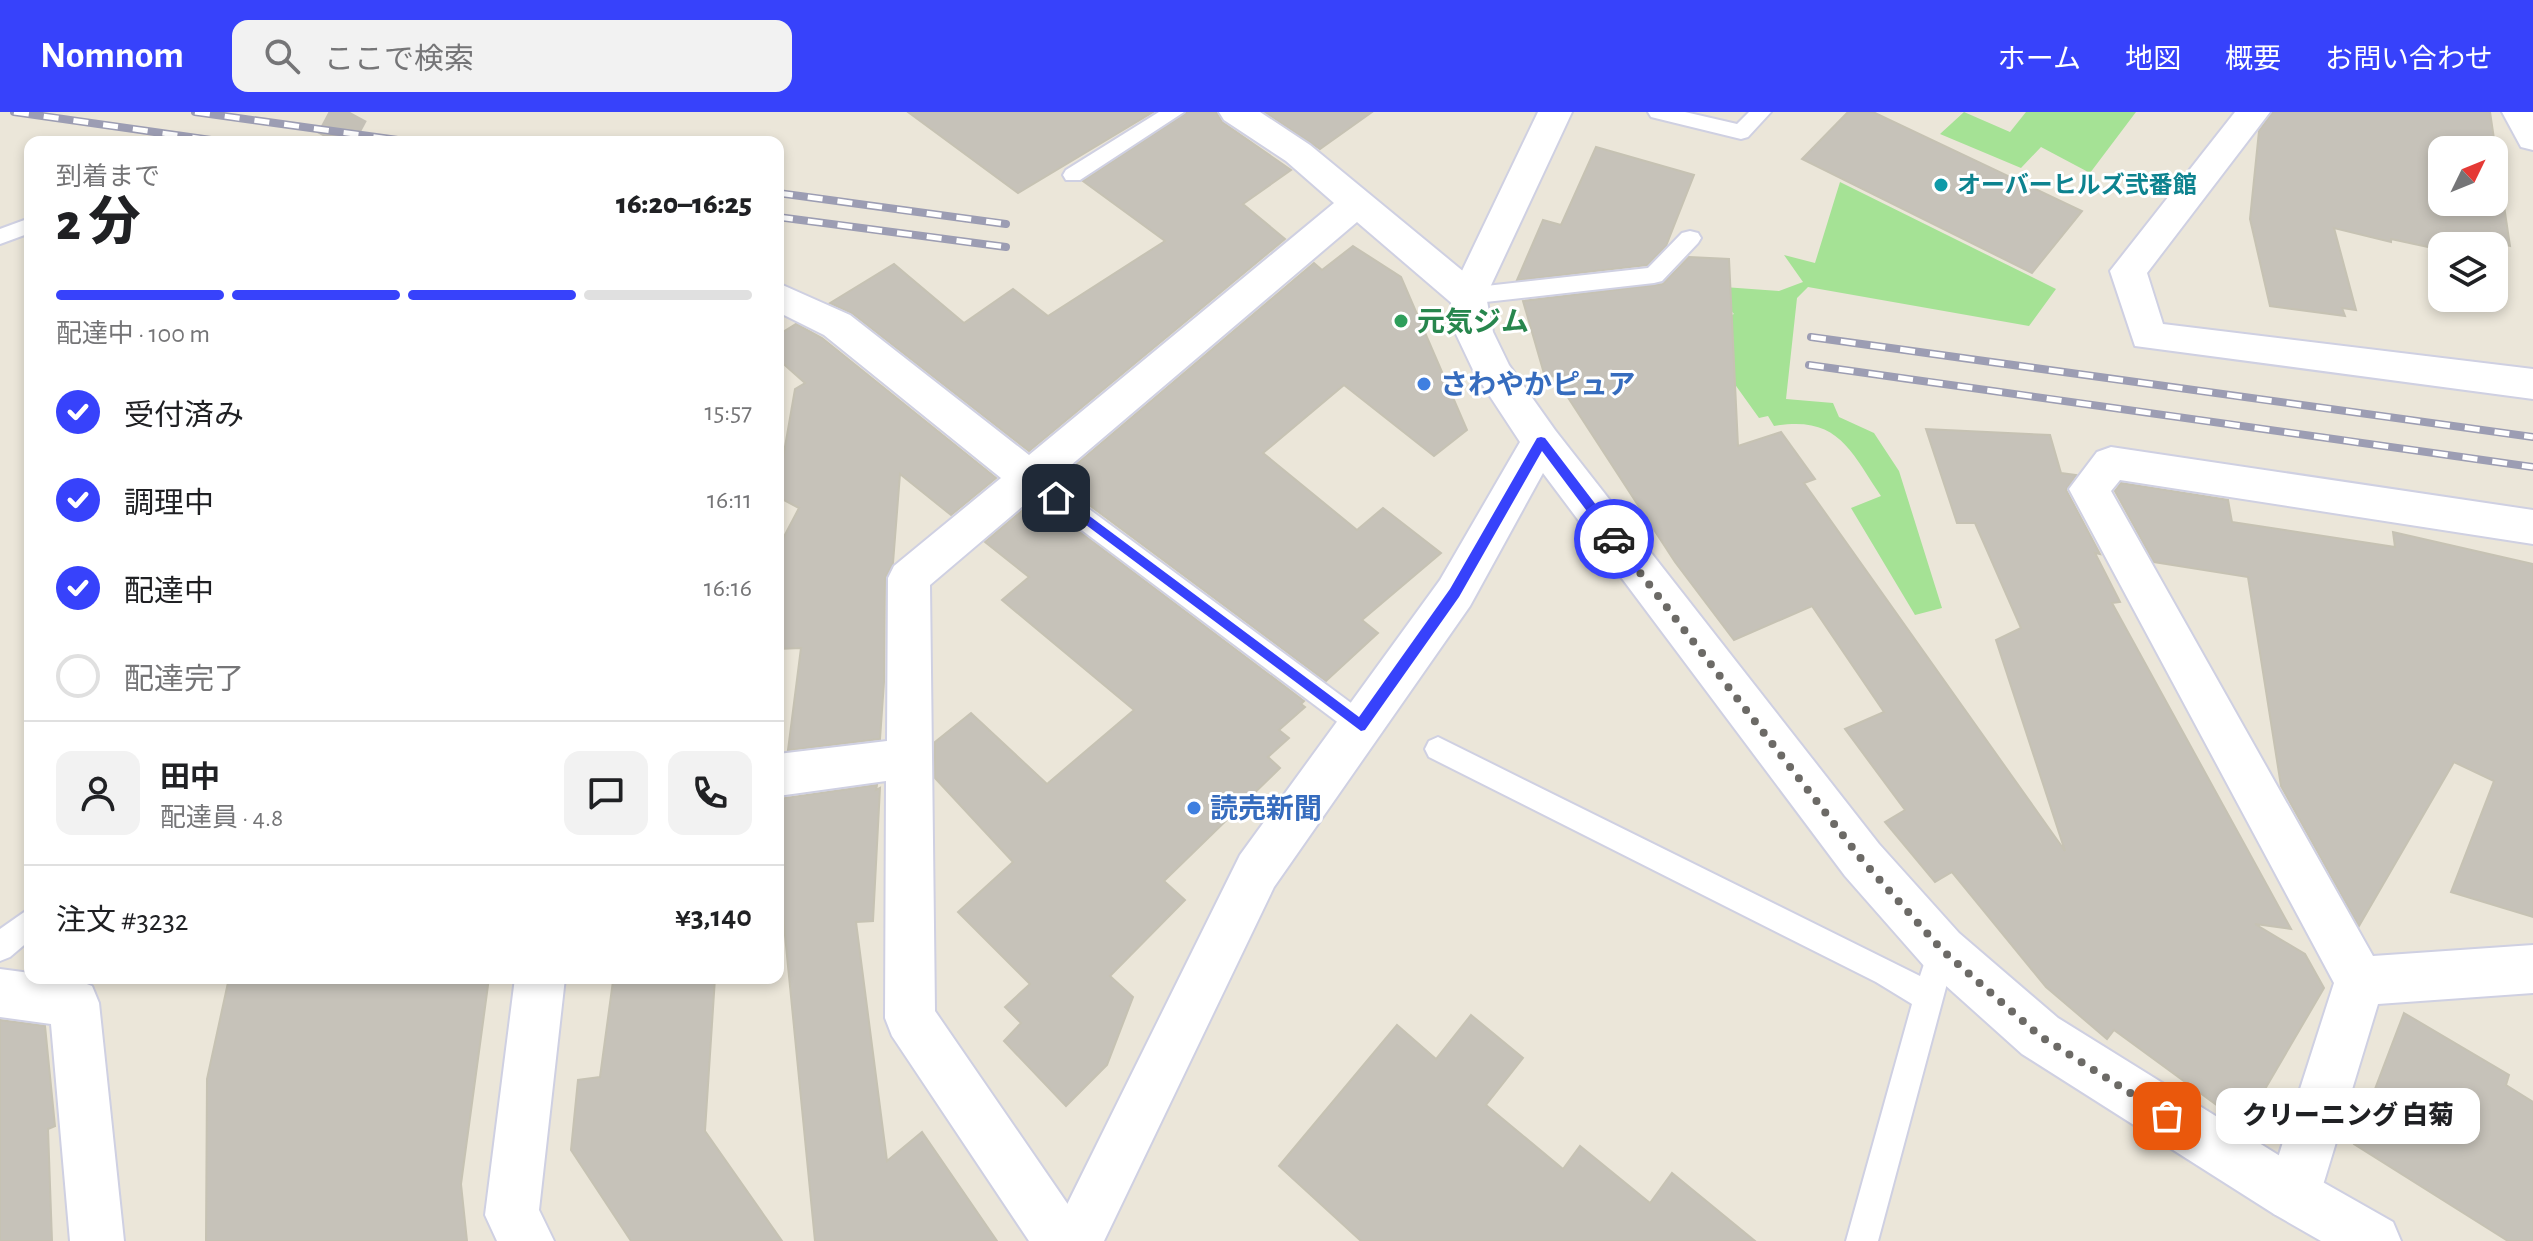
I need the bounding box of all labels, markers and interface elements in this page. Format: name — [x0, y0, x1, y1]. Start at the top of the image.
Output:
search box — [232, 20, 792, 92]
icon: search — [260, 34, 304, 78]
text: Nomnom — [40, 37, 184, 75]
text: ここで検索 — [324, 45, 474, 75]
text: ホーム — [1998, 46, 2081, 74]
text: 地図 — [2125, 46, 2181, 74]
text: 概要 — [2225, 46, 2281, 74]
text: お問い合わせ — [2325, 46, 2493, 74]
north arrow — [2428, 136, 2508, 216]
map controls — [2428, 136, 2508, 312]
text: 到着まで — [56, 164, 160, 190]
place label: オーバーヒルズ弐番館 — [1957, 172, 2197, 198]
marker: オーバーヒルズ弐番館 — [1932, 176, 1950, 194]
text: 16:20–16:25 — [616, 189, 752, 219]
text: 2 分 — [56, 197, 140, 249]
button: layers — [2428, 232, 2508, 312]
place label: 元気ジム — [1417, 307, 1529, 337]
marker: 元気ジム — [1392, 312, 1410, 330]
text: 配達中 · 100 m — [56, 321, 210, 347]
place label: さわやかピュア — [1440, 370, 1635, 400]
marker: さわやかピュア — [1415, 375, 1433, 393]
icon: check — [56, 390, 100, 434]
text: 15:57 — [705, 399, 752, 425]
text: 受付済み — [124, 401, 244, 431]
pin — [1022, 464, 1090, 532]
icon: home — [1034, 476, 1078, 520]
icon: check — [56, 478, 100, 522]
text: 16:11 — [707, 487, 752, 513]
text: 調理中 — [124, 489, 214, 519]
courier — [1574, 499, 1654, 579]
icon: car — [1592, 517, 1636, 561]
icon: check — [56, 566, 100, 610]
text: 16:16 — [704, 575, 752, 601]
text: 配達中 — [124, 577, 214, 607]
text: 配達完了 — [124, 665, 244, 695]
button: person — [56, 751, 140, 835]
button: chat — [564, 751, 648, 835]
button: phone — [668, 751, 752, 835]
text: 田中 — [160, 763, 220, 793]
place label: 読売新聞 — [1210, 794, 1322, 824]
marker: 読売新聞 — [1185, 799, 1203, 817]
text: 配達員 · 4.8 — [160, 805, 283, 831]
text: ¥3,140 — [675, 902, 752, 932]
text: 注文 #3232 — [56, 906, 188, 936]
pin — [2133, 1082, 2201, 1150]
callout: クリーニング 白菊 — [2215, 1088, 2479, 1144]
icon: bag — [2145, 1094, 2189, 1138]
text: クリーニング 白菊 — [2242, 1103, 2454, 1129]

